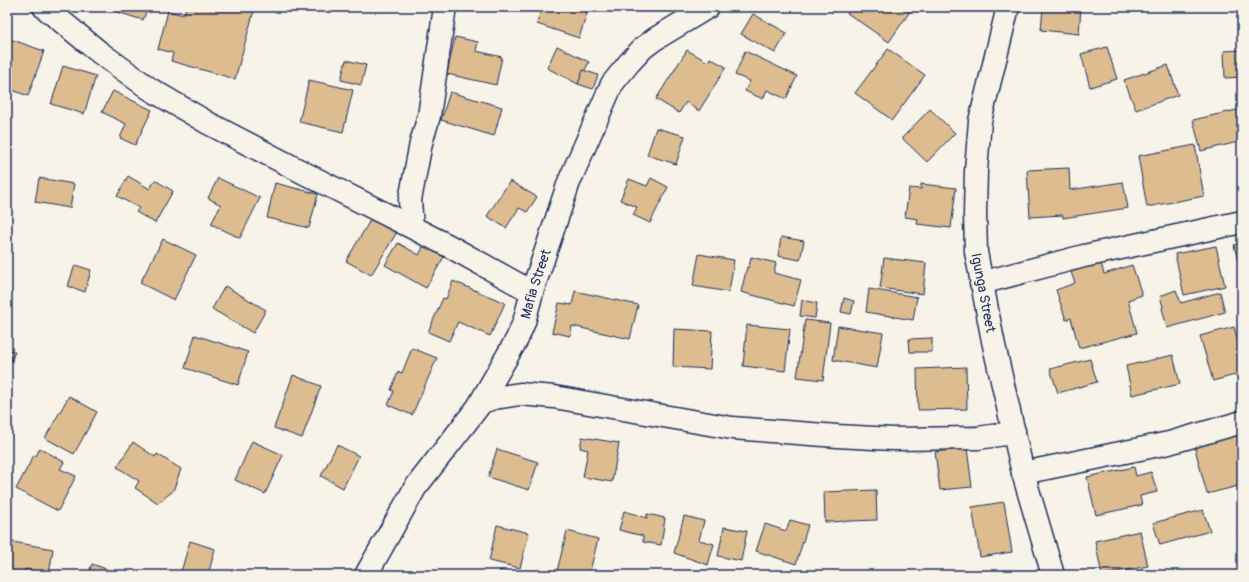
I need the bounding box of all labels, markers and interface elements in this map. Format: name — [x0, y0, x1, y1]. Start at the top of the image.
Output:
street label: Mafia Street — [517, 246, 554, 321]
street label: Igunga Street — [968, 252, 1000, 334]

